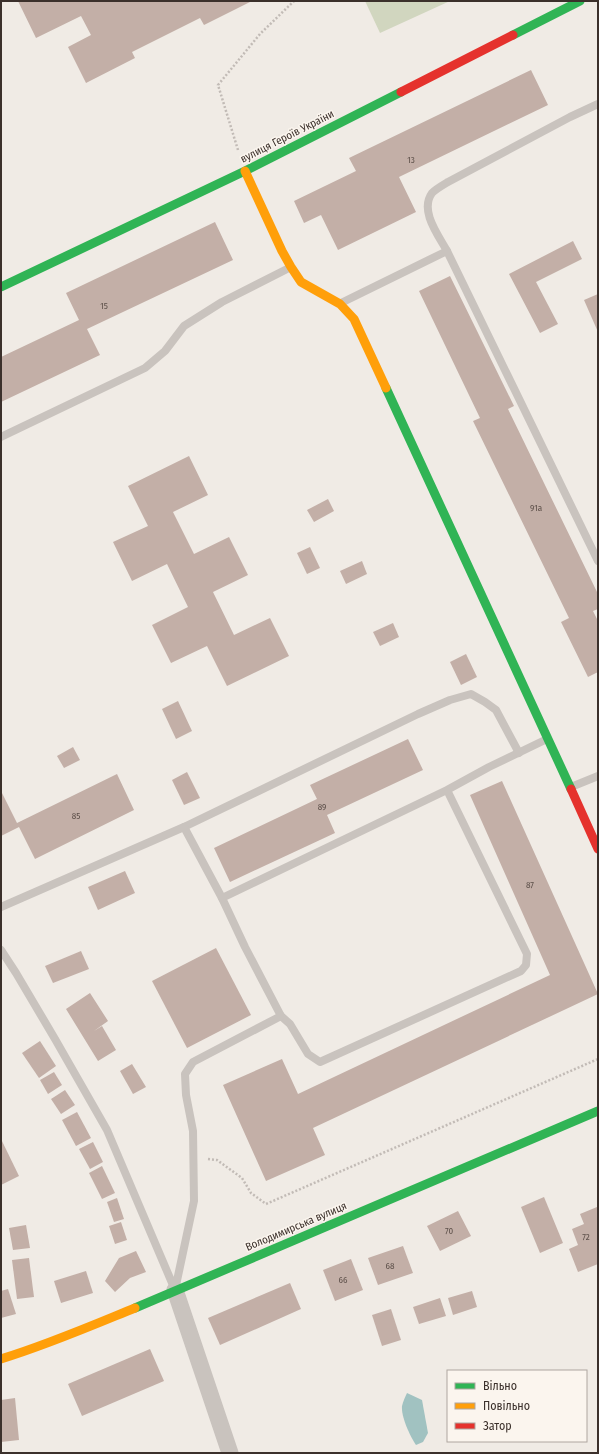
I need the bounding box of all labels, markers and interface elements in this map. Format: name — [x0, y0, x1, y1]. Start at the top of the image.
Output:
street label: вулиця Героїв України — [238, 107, 336, 166]
house number: 13 — [407, 155, 415, 165]
house number: 15 — [100, 301, 108, 311]
house number: 91а — [530, 503, 543, 513]
house number: 89 — [318, 802, 326, 812]
house number: 85 — [72, 811, 80, 821]
house number: 87 — [526, 880, 534, 890]
street label: Володимирська вулиця — [244, 1199, 349, 1254]
house number: 70 — [445, 1226, 453, 1236]
house number: 72 — [582, 1232, 590, 1242]
house number: 68 — [386, 1261, 395, 1271]
house number: 66 — [339, 1275, 348, 1285]
legend — [447, 1370, 587, 1442]
text: Вільно — [483, 1379, 517, 1393]
text: Повільно — [483, 1399, 530, 1413]
text: Затор — [483, 1419, 512, 1433]

